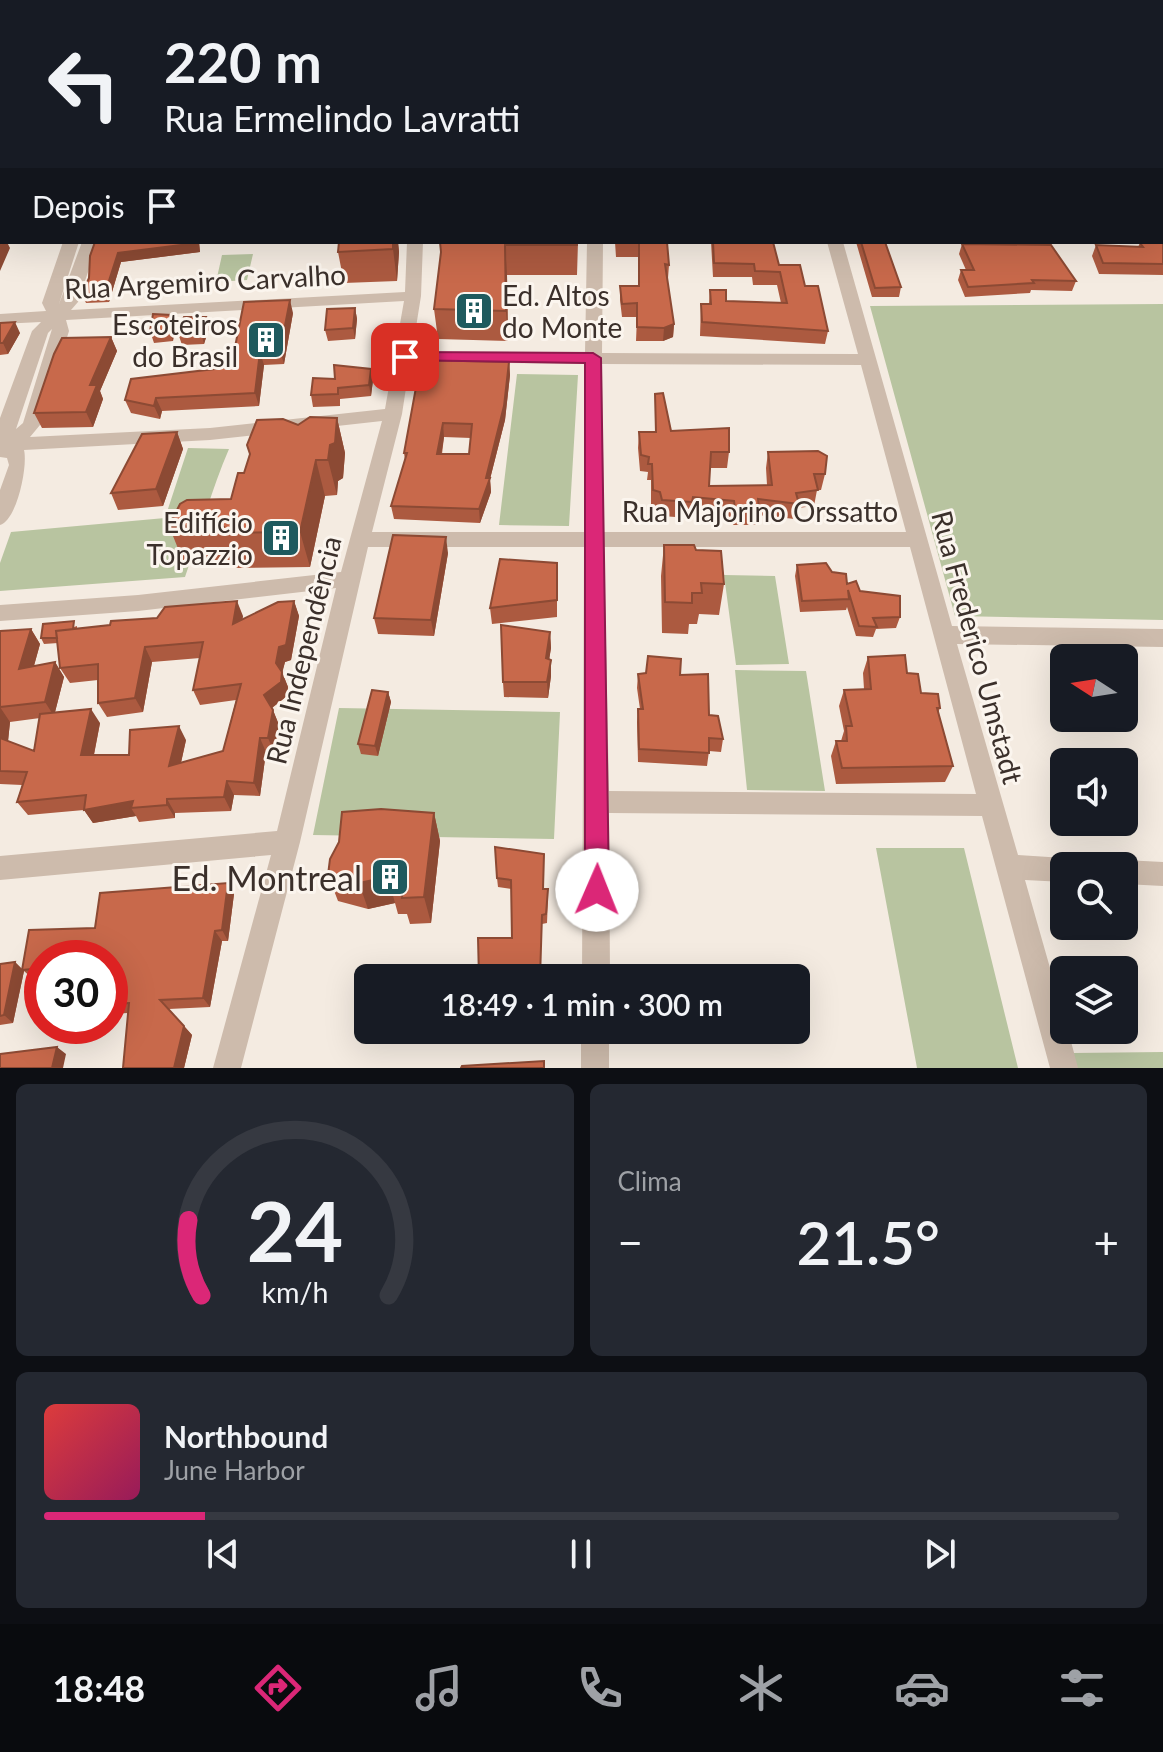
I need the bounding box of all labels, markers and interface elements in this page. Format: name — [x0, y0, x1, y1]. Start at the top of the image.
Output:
text: 220 m — [164, 28, 322, 95]
icon: left — [32, 32, 136, 136]
text: Rua Ermelindo Lavratti — [164, 96, 521, 140]
icon: arrive — [140, 184, 184, 228]
text: Depois — [32, 188, 124, 224]
street label: Rua Argemiro Carvalho — [63, 257, 347, 305]
place label: Ed. Altos do Monte — [502, 278, 622, 344]
building icon: Ed. Altos do Monte — [453, 290, 495, 332]
place label: Escoteiros do Brasil — [112, 307, 238, 373]
building icon: Escoteiros do Brasil — [245, 319, 287, 361]
pin — [371, 323, 439, 391]
icon: arrive — [383, 335, 427, 379]
street label: Rua Majorino Orssatto — [622, 494, 898, 528]
place label: Edifício Topazzio — [146, 505, 253, 571]
street label: Rua Frederico Umstadt — [925, 507, 1031, 787]
building icon: Edifício Topazzio — [260, 517, 302, 559]
street label: Rua Independência — [258, 533, 348, 767]
north arrow — [1050, 644, 1138, 732]
map controls — [1050, 644, 1138, 1044]
button: sound — [1050, 748, 1138, 836]
position arrow — [555, 848, 639, 932]
button: search — [1050, 852, 1138, 940]
building icon: Ed. Montreal — [369, 856, 411, 898]
place label: Ed. Montreal — [172, 857, 362, 898]
speed limit sign: 30 — [24, 940, 128, 1044]
button: layers — [1050, 956, 1138, 1044]
text: 18:49 · 1 min · 300 m — [441, 986, 723, 1022]
text: Clima — [618, 1165, 682, 1197]
text: 24 — [247, 1180, 343, 1280]
text: 21.5° — [797, 1206, 940, 1278]
text: − — [618, 1216, 643, 1268]
text: + — [1093, 1216, 1119, 1268]
text: km/h — [261, 1275, 328, 1309]
text: Northbound — [164, 1418, 328, 1454]
text: June Harbor — [164, 1454, 305, 1486]
icon: previous — [201, 1532, 245, 1576]
icon: pause — [559, 1532, 603, 1576]
icon: next — [918, 1532, 962, 1576]
icon: directions — [250, 1660, 306, 1716]
icon: music — [411, 1660, 467, 1716]
icon: phone — [572, 1660, 628, 1716]
icon: climate — [733, 1660, 789, 1716]
icon: car — [894, 1660, 950, 1716]
icon: filters — [1054, 1660, 1110, 1716]
text: 18:48 — [52, 1666, 145, 1710]

